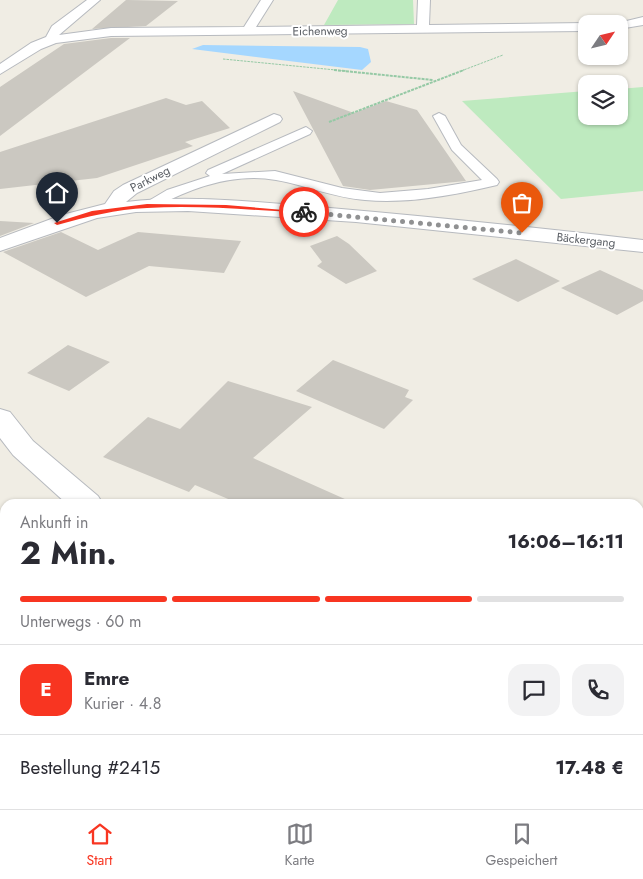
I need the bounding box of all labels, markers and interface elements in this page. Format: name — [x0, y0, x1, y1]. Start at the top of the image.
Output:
north arrow — [578, 15, 628, 65]
map controls — [578, 15, 628, 125]
street label: Eichenweg — [292, 22, 348, 40]
button: layers — [578, 75, 628, 125]
street label: Parkweg — [127, 161, 173, 197]
pin — [36, 172, 78, 223]
icon: home — [43, 179, 71, 207]
pin — [501, 182, 543, 233]
courier — [279, 187, 329, 237]
icon: bag — [508, 189, 536, 217]
icon: bike — [290, 198, 318, 226]
street label: Bäckergang — [556, 228, 616, 252]
text: Ankunft in — [20, 511, 88, 534]
text: 16:06–16:11 — [507, 528, 624, 555]
text: 2 Min. — [20, 530, 117, 576]
text: Unterwegs · 60 m — [20, 610, 141, 633]
button: chat — [508, 664, 560, 716]
button: phone — [572, 664, 624, 716]
text: Emre — [84, 665, 129, 692]
text: E — [40, 676, 52, 703]
text: Kurier · 4.8 — [84, 692, 162, 715]
text: Bestellung #2415 — [20, 754, 160, 781]
text: 17.48 € — [555, 754, 624, 781]
tab: Start — [86, 820, 114, 870]
tab: Karte — [285, 820, 315, 870]
tab: Gespeichert — [486, 820, 557, 870]

